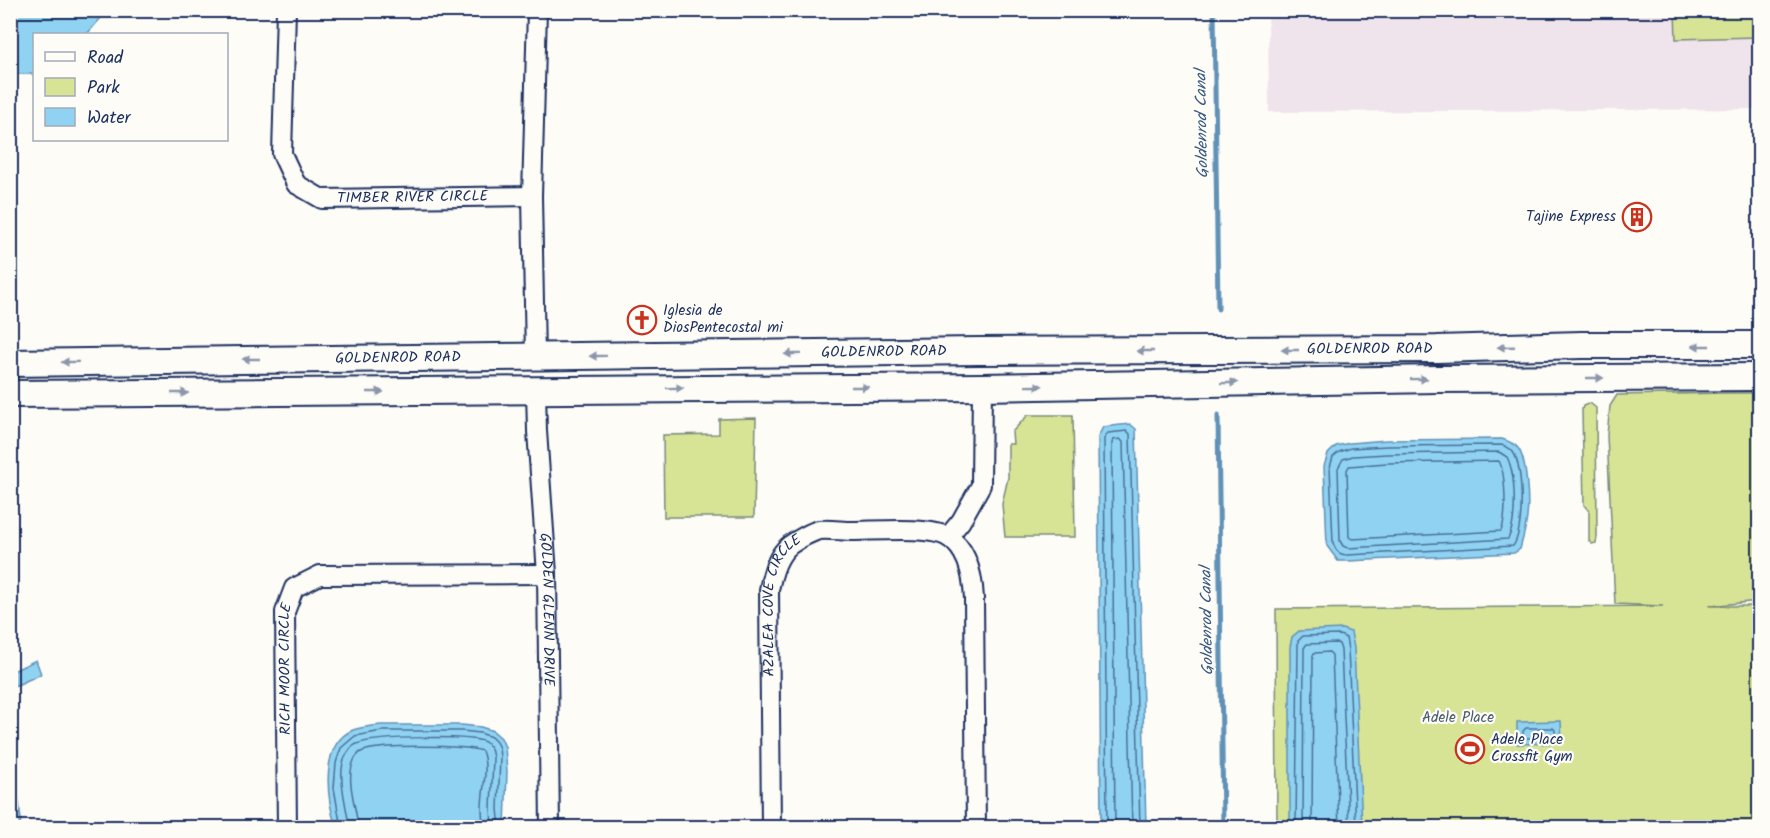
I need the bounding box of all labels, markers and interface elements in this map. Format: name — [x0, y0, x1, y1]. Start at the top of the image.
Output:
legend — [33, 33, 228, 141]
text: Road — [87, 44, 124, 73]
water label: Goldenrod Canal — [1189, 66, 1215, 179]
text: Park — [87, 74, 120, 103]
text: Water — [87, 104, 132, 133]
street label: TIMBER RIVER CIRCLE — [337, 185, 490, 211]
building icon: Tajine Express — [1621, 201, 1653, 233]
place label: Tajine Express — [1526, 205, 1617, 229]
place label: Iglesia de DiosPentecostal mi — [663, 299, 784, 340]
church icon: Iglesia de DiosPentecostal mi — [626, 304, 658, 336]
street label: GOLDENROD ROAD — [1307, 337, 1433, 362]
street label: GOLDENROD ROAD — [821, 339, 947, 365]
one-way arrow — [1692, 341, 1711, 351]
one-way arrow — [1497, 343, 1516, 352]
street label: GOLDENROD ROAD — [335, 345, 461, 371]
one-way arrow — [1281, 345, 1300, 355]
one-way arrow — [1136, 346, 1155, 356]
one-way arrow — [783, 349, 802, 359]
one-way arrow — [589, 351, 608, 361]
one-way arrow — [241, 354, 260, 364]
one-way arrow — [60, 357, 79, 367]
one-way arrow — [1586, 373, 1605, 383]
one-way arrow — [1409, 375, 1428, 384]
one-way arrow — [1220, 378, 1239, 388]
one-way arrow — [850, 382, 869, 392]
one-way arrow — [1025, 382, 1044, 391]
one-way arrow — [665, 384, 684, 393]
one-way arrow — [365, 387, 384, 397]
one-way arrow — [170, 388, 189, 398]
street label: AZALEA COVE CIRCLE — [757, 528, 807, 677]
street label: GOLDEN GLENN DRIVE — [532, 532, 560, 688]
water label: Goldenrod Canal — [1194, 563, 1220, 676]
street label: RICH MOOR CIRCLE — [273, 598, 300, 735]
park label: Adele Place — [1422, 706, 1494, 730]
place label: Adele Place Crossfit Gym — [1491, 728, 1572, 769]
sports icon: Adele Place Crossfit Gym — [1454, 733, 1486, 765]

